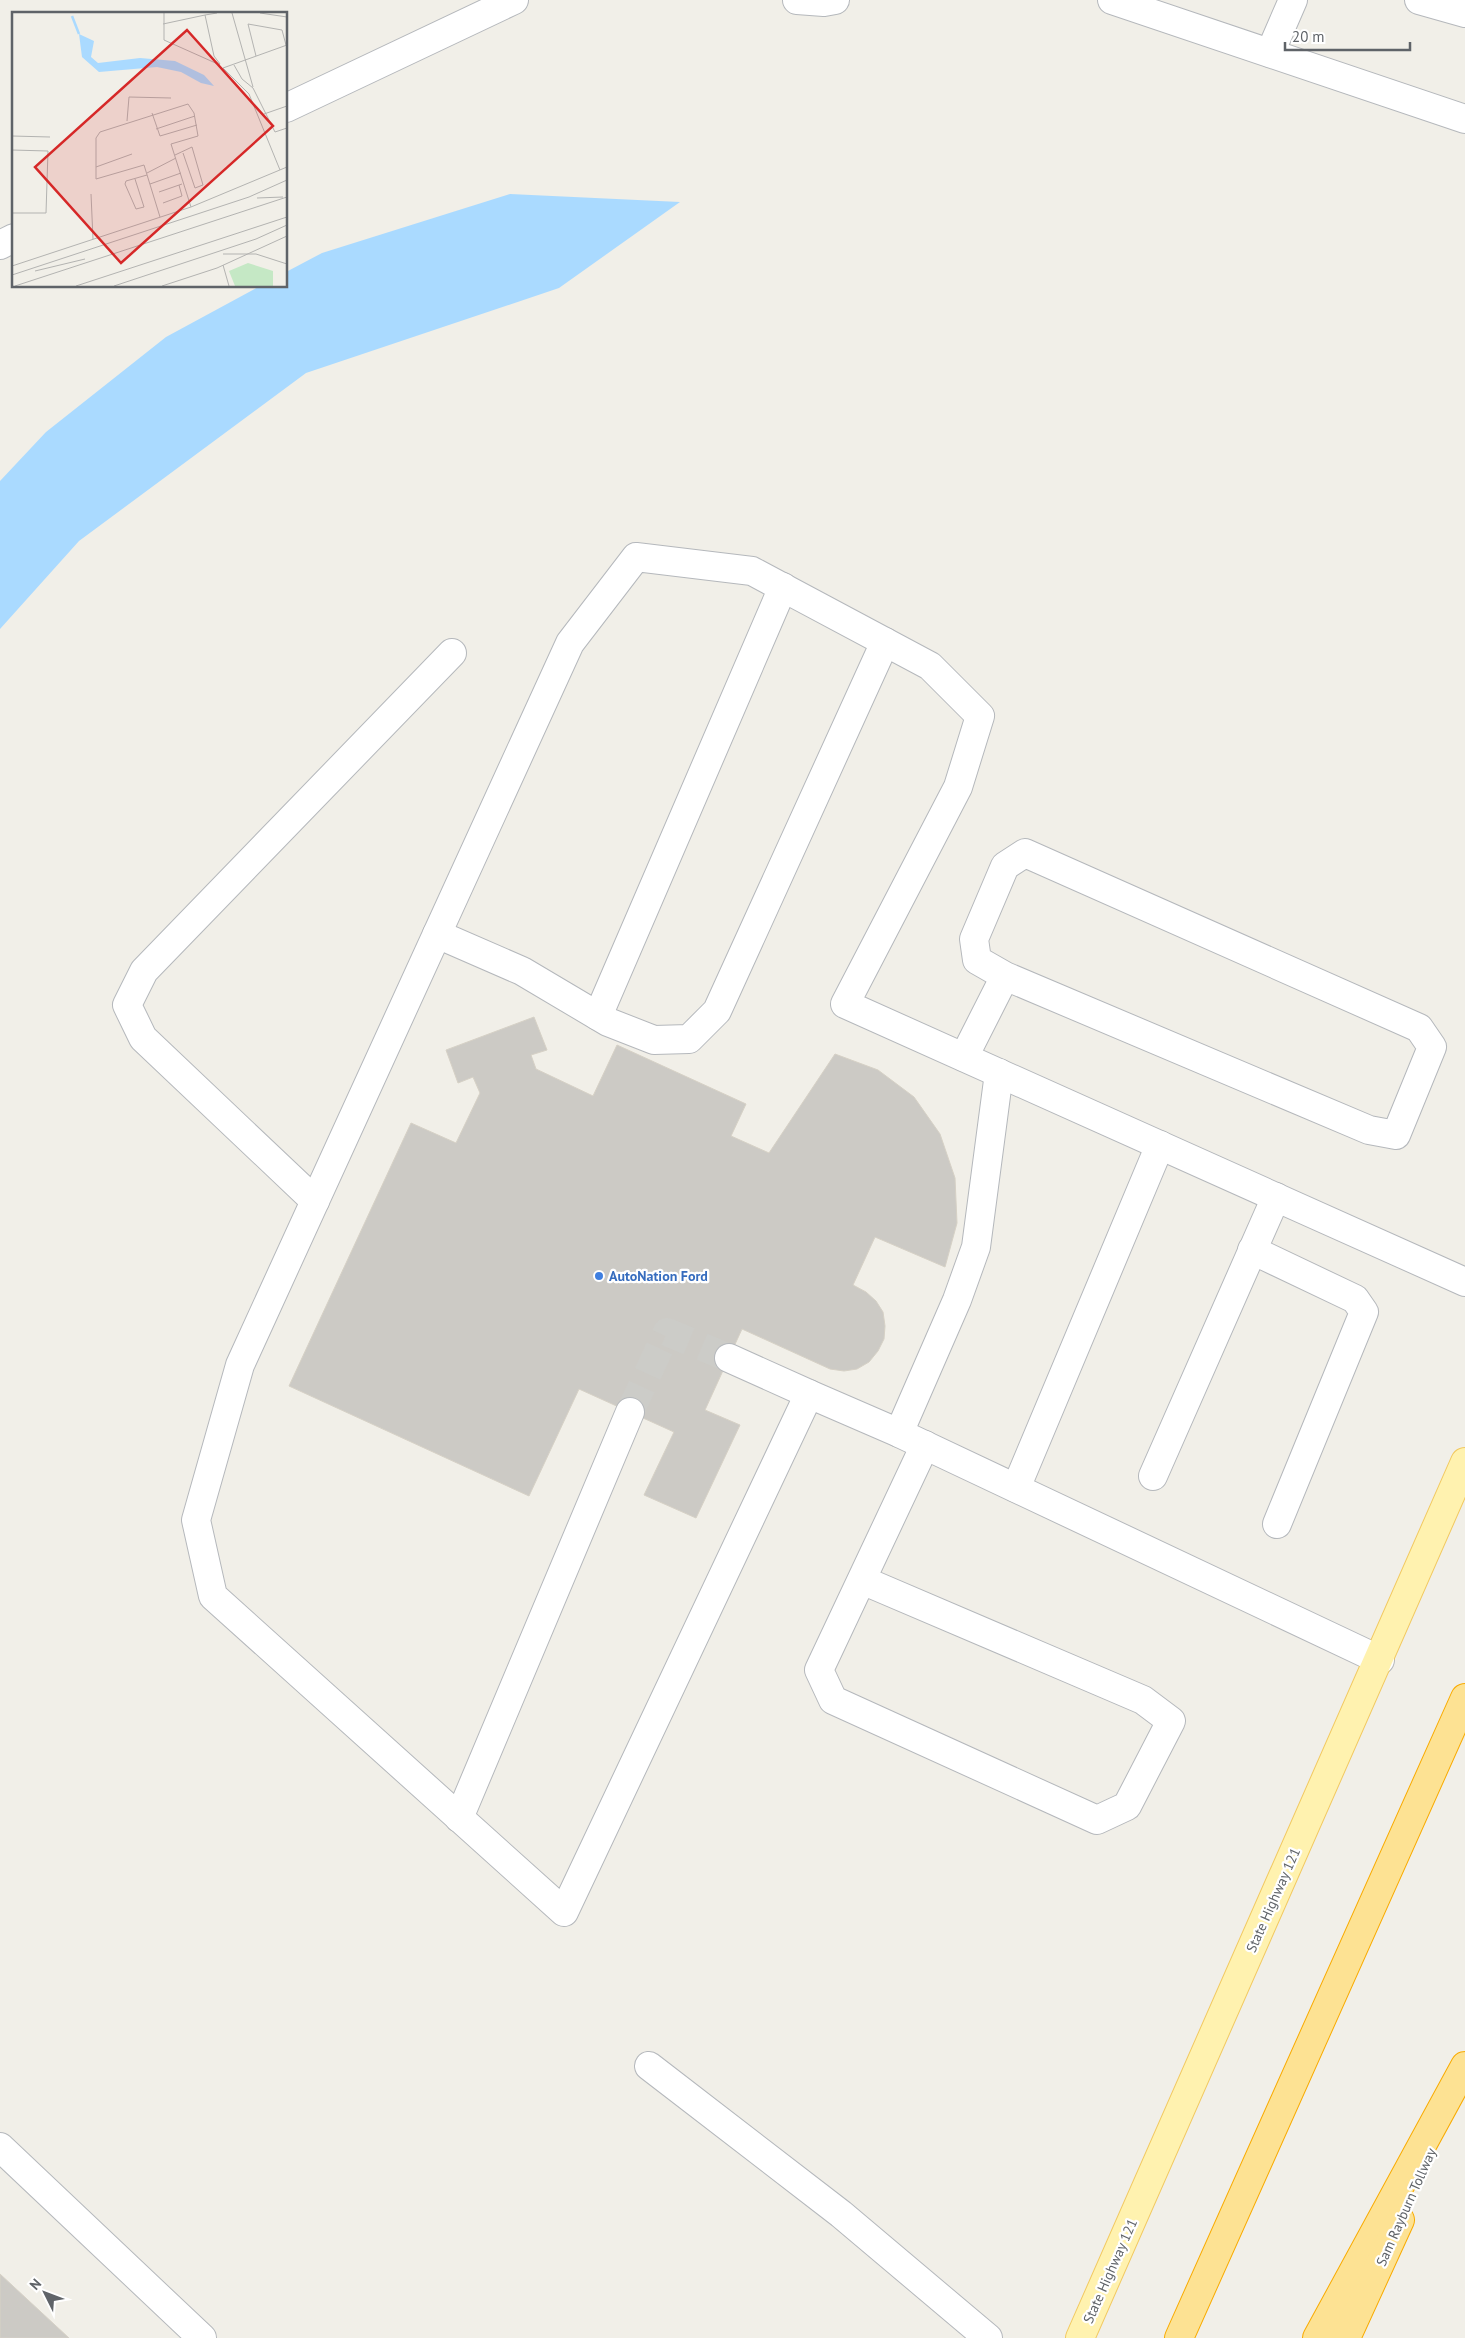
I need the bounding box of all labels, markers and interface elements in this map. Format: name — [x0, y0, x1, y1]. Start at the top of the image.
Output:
inset map — [12, 12, 288, 288]
scale bar — [1285, 20, 1410, 52]
text: 20 m — [1292, 27, 1325, 46]
place label: AutoNation Ford — [609, 1267, 708, 1285]
marker: AutoNation Ford — [593, 1270, 605, 1282]
street label: State Highway 121 — [1242, 1845, 1304, 1955]
street label: Sam Rayburn Tollway — [1372, 2145, 1440, 2269]
street label: State Highway 121 — [1079, 2216, 1141, 2326]
north arrow — [20, 2268, 70, 2318]
text: N — [26, 2275, 45, 2294]

